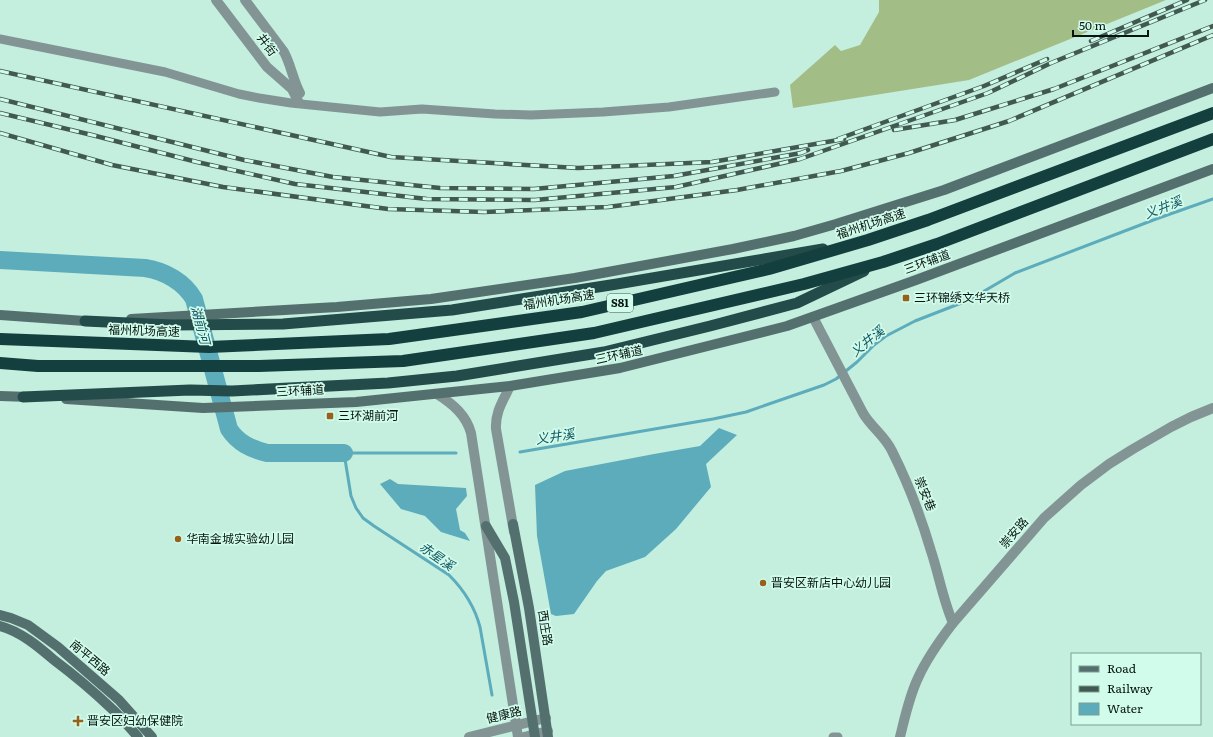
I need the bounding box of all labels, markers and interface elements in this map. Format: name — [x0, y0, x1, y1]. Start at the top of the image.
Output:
scale bar — [1073, 12, 1148, 38]
text: 50 m — [1079, 16, 1106, 34]
street label: 井街 — [253, 29, 282, 59]
water label: 义井溪 — [1141, 190, 1186, 222]
street label: 福州机场高速 — [834, 203, 908, 243]
street label: 三环辅道 — [901, 244, 952, 278]
street label: 福州机场高速 — [522, 284, 596, 314]
place label: 三环锦绣文华天桥 — [914, 288, 1010, 306]
marker: 三环锦绣文华天桥 — [901, 293, 911, 303]
road number: S81 — [607, 294, 633, 312]
water label: 湖前河 — [187, 304, 216, 349]
street label: 福州机场高速 — [108, 320, 180, 340]
water label: 义井溪 — [846, 320, 889, 360]
street label: 三环辅道 — [593, 340, 644, 368]
street label: 三环辅道 — [276, 380, 324, 400]
place label: 三环湖前河 — [338, 406, 398, 424]
marker: 三环湖前河 — [325, 411, 335, 421]
water label: 义井溪 — [534, 423, 578, 448]
street label: 崇安巷 — [911, 474, 941, 514]
street label: 崇安路 — [995, 513, 1032, 552]
place label: 华南金城实验幼儿园 — [186, 529, 294, 547]
marker: 华南金城实验幼儿园 — [173, 534, 183, 544]
water label: 赤星溪 — [416, 537, 460, 576]
place label: 晋安区新店中心幼儿园 — [771, 573, 891, 591]
marker: 晋安区新店中心幼儿园 — [758, 578, 768, 588]
street label: 西庄路 — [534, 609, 558, 647]
street label: 南平西路 — [66, 635, 115, 680]
legend — [1071, 653, 1201, 725]
text: Road — [1107, 659, 1137, 677]
text: Railway — [1107, 679, 1153, 697]
text: Water — [1107, 699, 1143, 717]
street label: 健康路 — [484, 701, 523, 727]
place label: 晋安区妇幼保健院 — [87, 711, 183, 729]
marker: 晋安区妇幼保健院 — [72, 715, 84, 727]

